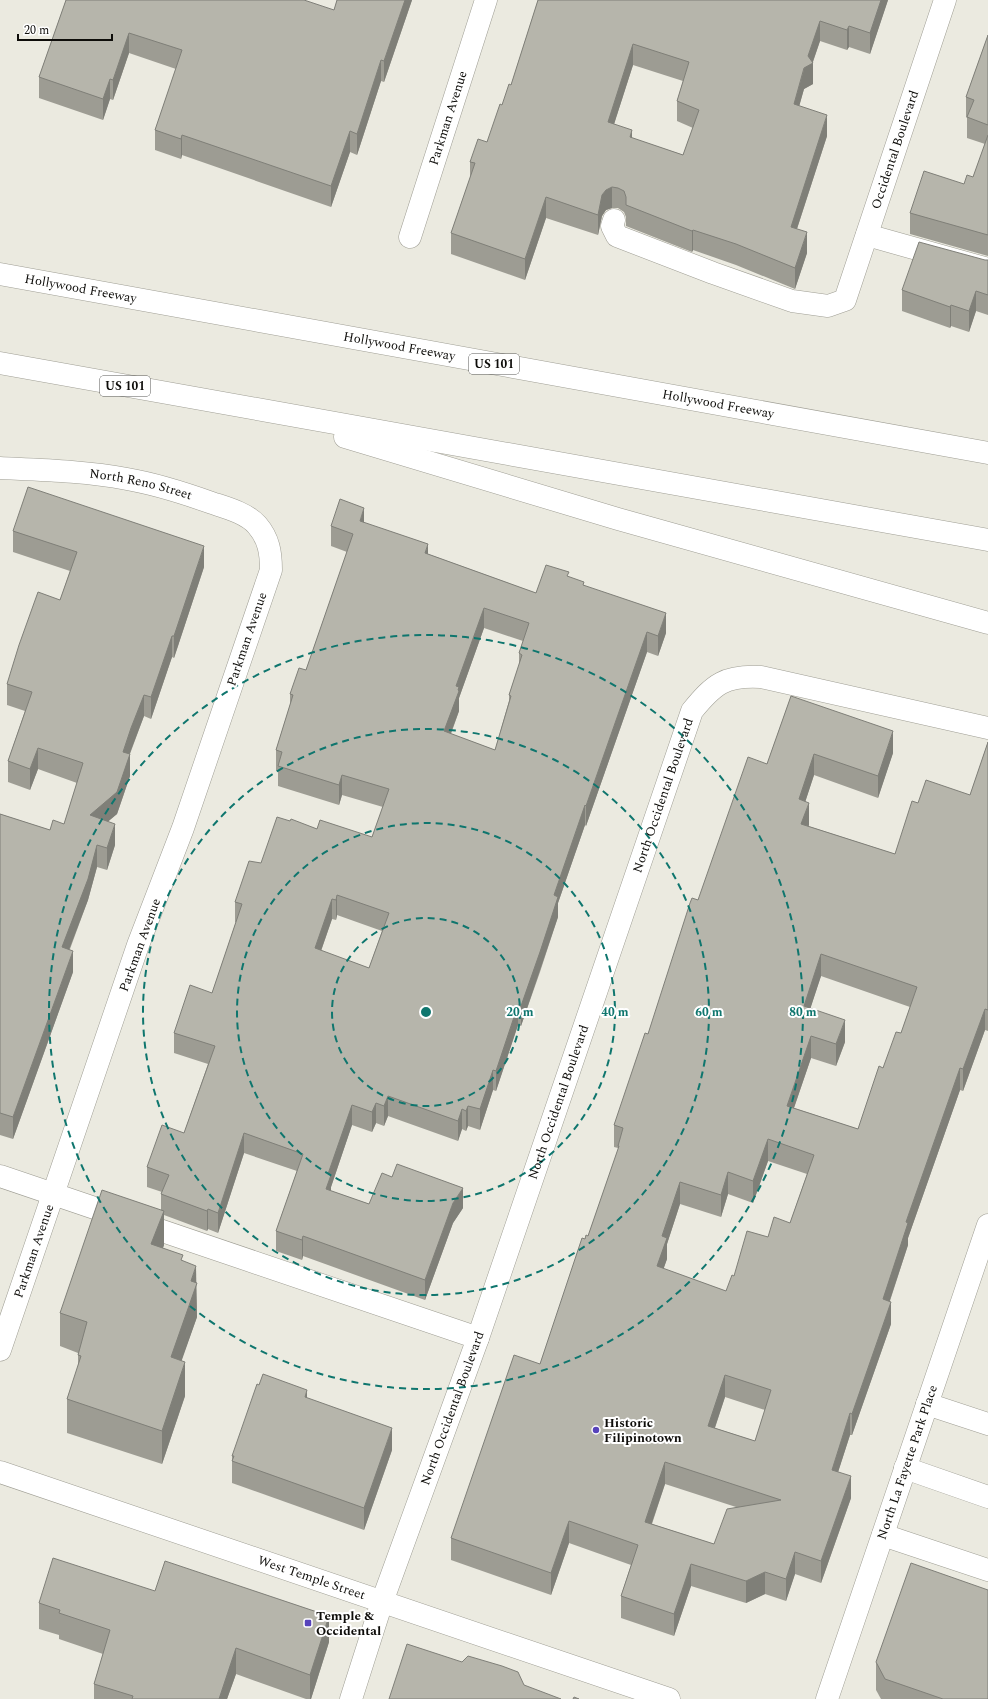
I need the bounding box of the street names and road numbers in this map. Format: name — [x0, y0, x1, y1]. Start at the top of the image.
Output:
street label: Parkman Avenue — [424, 68, 473, 168]
street label: Occidental Boulevard — [866, 88, 924, 212]
street label: Hollywood Freeway — [23, 269, 139, 309]
street label: Hollywood Freeway — [342, 326, 458, 366]
road number: US 101 — [469, 354, 519, 374]
road number: US 101 — [100, 376, 150, 396]
street label: Hollywood Freeway — [661, 384, 777, 424]
street label: North Reno Street — [88, 464, 195, 506]
street label: Parkman Avenue — [222, 589, 272, 689]
street label: North Occidental Boulevard — [627, 715, 699, 876]
street label: Parkman Avenue — [114, 896, 166, 994]
street label: North Occidental Boulevard — [523, 1022, 594, 1182]
street label: Parkman Avenue — [9, 1201, 59, 1301]
street label: North Occidental Boulevard — [415, 1329, 490, 1488]
street label: North La Fayette Park Place — [872, 1382, 943, 1542]
street label: West Temple Street — [255, 1550, 368, 1605]

